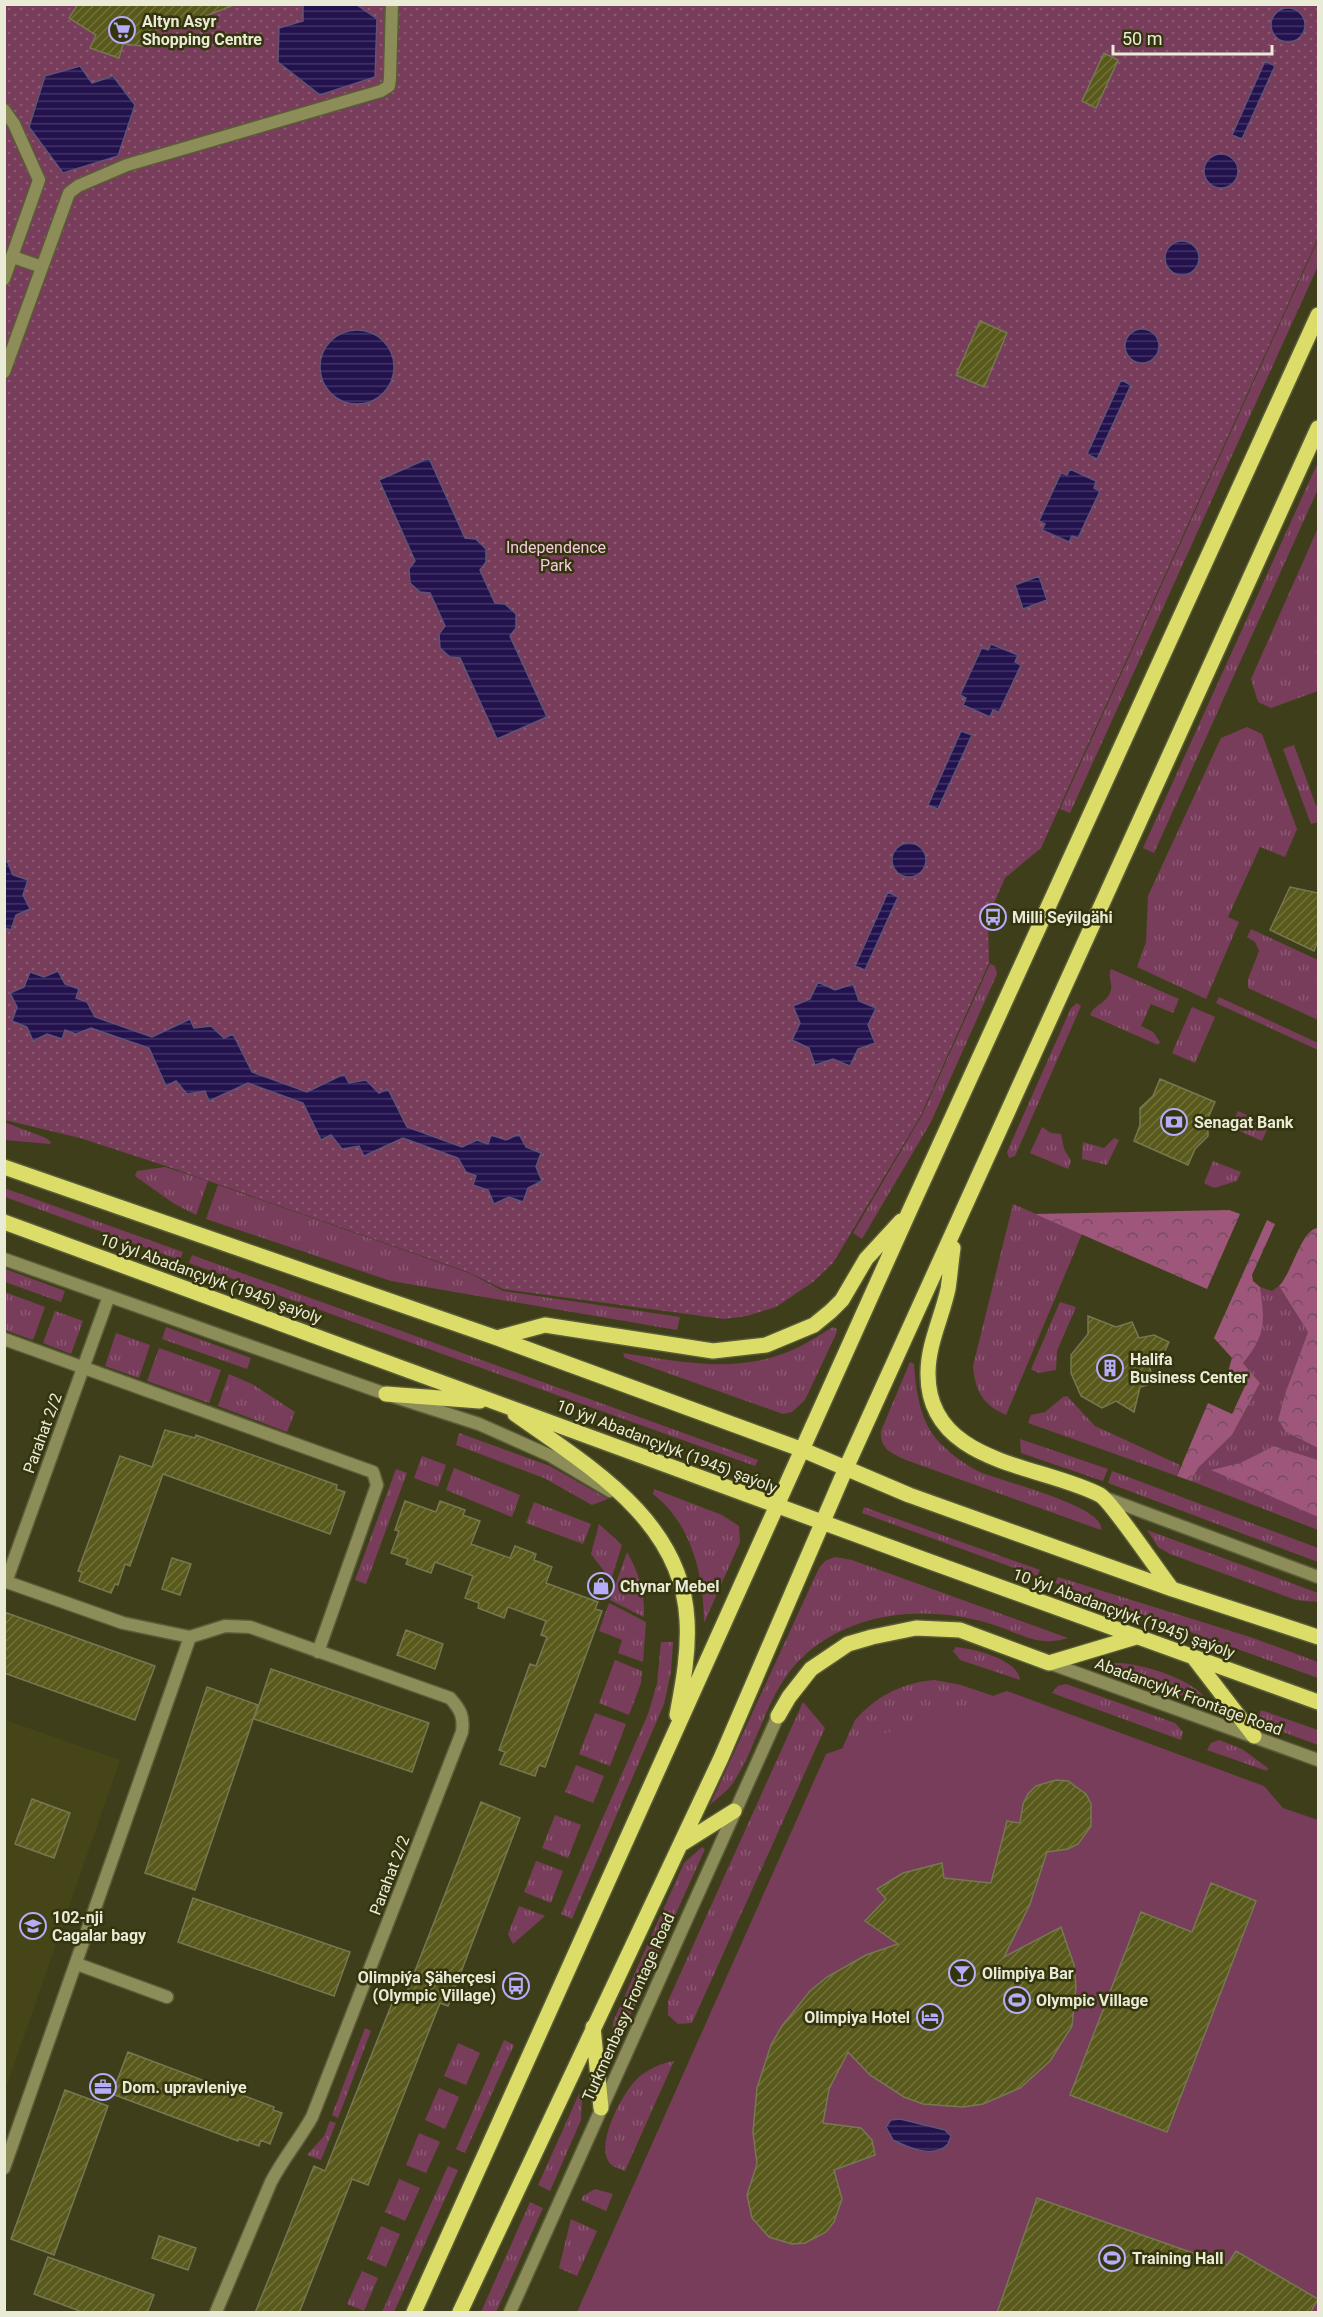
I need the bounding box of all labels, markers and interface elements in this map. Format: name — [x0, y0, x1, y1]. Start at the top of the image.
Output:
place label: Altyn Asyr Shopping Centre — [142, 12, 262, 49]
supermarket icon: Altyn Asyr Shopping Centre — [107, 15, 137, 45]
scale bar — [1113, 18, 1272, 56]
text: 50 m — [1122, 28, 1162, 49]
park label: Independence Park — [506, 538, 606, 575]
bus stop icon: Milli Seýilgähi — [978, 902, 1008, 932]
place label: Milli Seýilgähi — [1012, 908, 1113, 927]
bank icon: Senagat Bank — [1159, 1107, 1189, 1137]
place label: Senagat Bank — [1194, 1113, 1294, 1132]
street label: 10 ýyl Abadançylyk (1945) şaýoly — [97, 1229, 325, 1328]
place label: Halifa Business Center — [1130, 1350, 1248, 1387]
building icon: Halifa Business Center — [1095, 1353, 1125, 1383]
street label: Parahat 2/2 — [19, 1391, 66, 1476]
street label: 10 ýyl Abadançylyk (1945) şaýoly — [554, 1395, 780, 1498]
street label: 10 ýyl Abadançylyk (1945) şaýoly — [1010, 1564, 1238, 1663]
shop icon: Chynar Mebel — [586, 1571, 616, 1601]
place label: Chynar Mebel — [620, 1577, 719, 1596]
street label: Abadancylyk Frontage Road — [1092, 1654, 1285, 1739]
street label: Parahat 2/2 — [366, 1833, 413, 1918]
place label: 102-nji Cagalar bagy — [52, 1908, 147, 1945]
street label: Turkmenbasy Frontage Road — [578, 1910, 679, 2104]
school or university icon: 102-nji Cagalar bagy — [18, 1911, 48, 1941]
bar icon: Olimpiya Bar — [947, 1958, 977, 1988]
place label: Olimpiya Bar — [982, 1964, 1074, 1983]
place label: Olimpiýa Şäherçesi (Olympic Village) — [358, 1968, 496, 2005]
bus stop icon: Olimpiýa Şäherçesi (Olympic Village) — [501, 1971, 531, 2001]
sports icon: Olympic Village — [1002, 1985, 1032, 2015]
place label: Olympic Village — [1036, 1991, 1149, 2010]
hotel icon: Olimpiya Hotel — [915, 2002, 945, 2032]
place label: Olimpiya Hotel — [804, 2008, 910, 2027]
office icon: Dom. upravleniye — [88, 2072, 118, 2102]
place label: Dom. upravleniye — [122, 2078, 247, 2097]
sports icon: Training Hall — [1097, 2243, 1127, 2273]
place label: Training Hall — [1132, 2249, 1223, 2268]

